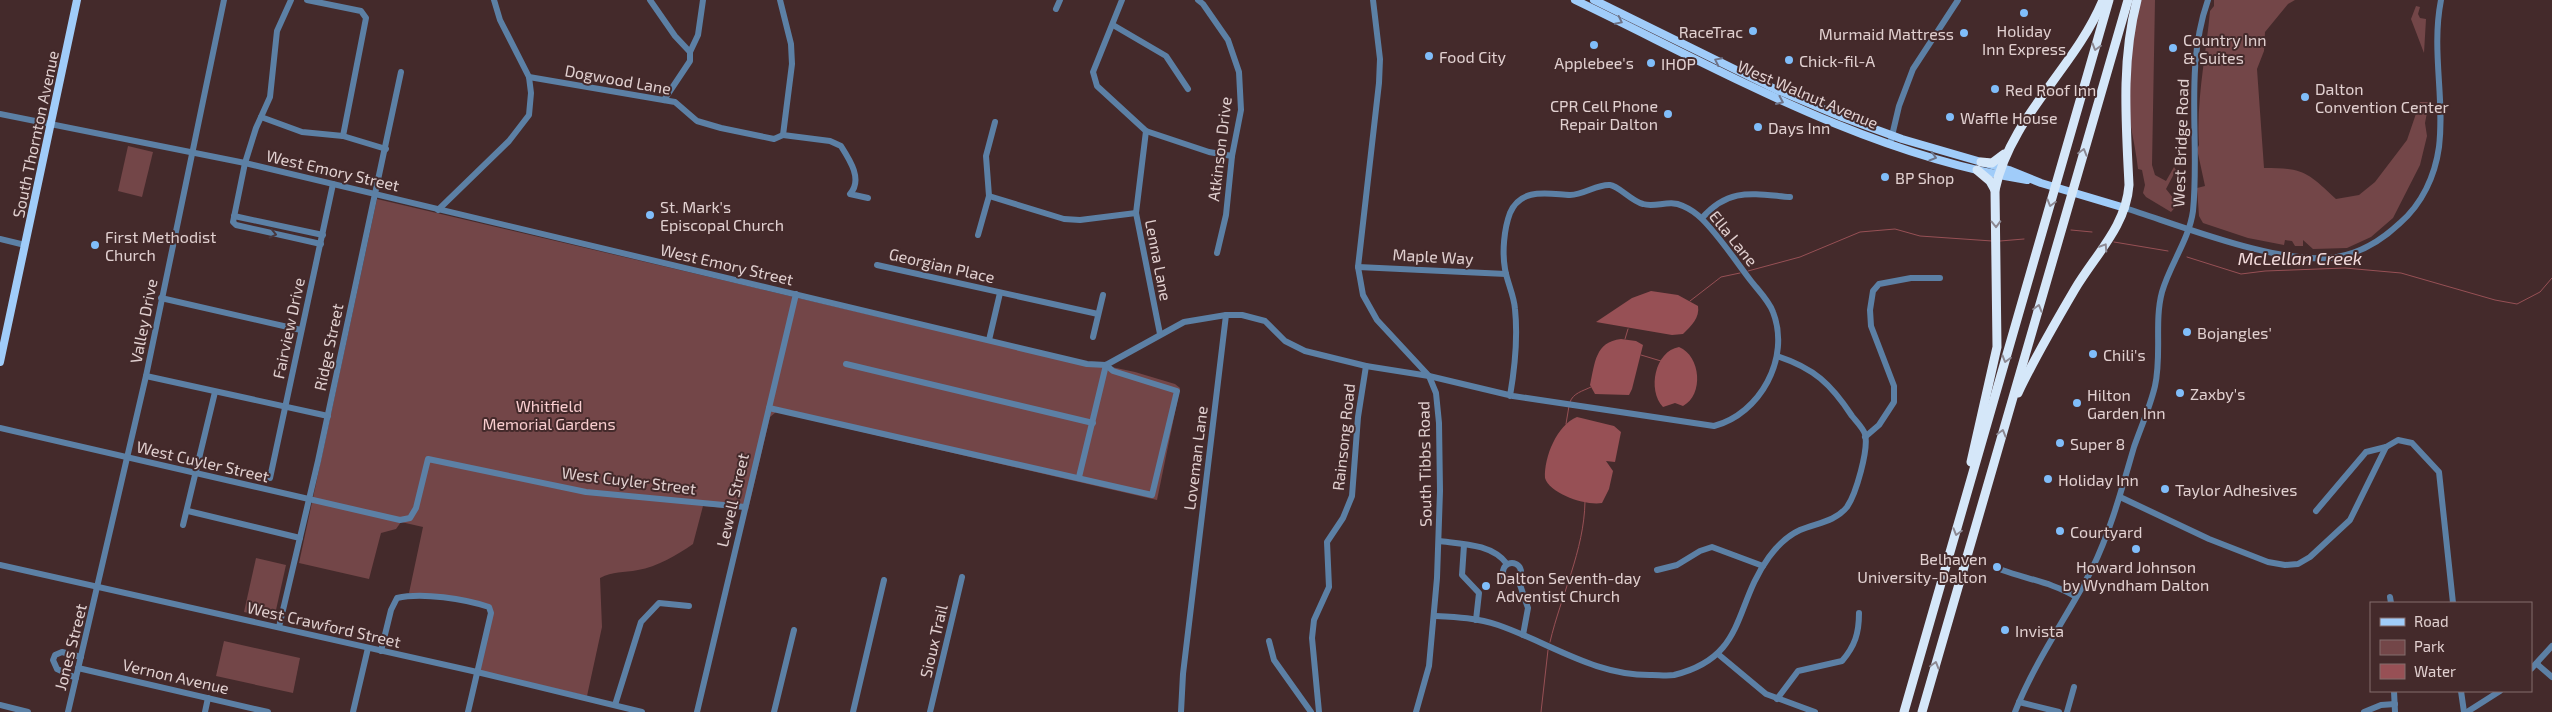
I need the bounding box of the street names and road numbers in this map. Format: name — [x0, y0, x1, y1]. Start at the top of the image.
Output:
street label: South Thornton Avenue — [8, 49, 62, 219]
street label: West Walnut Avenue — [1735, 56, 1881, 132]
street label: Dogwood Lane — [563, 60, 673, 98]
street label: West Bridge Road — [2168, 78, 2192, 208]
street label: Atkinson Drive — [1203, 96, 1235, 202]
street label: West Emory Street — [265, 145, 401, 195]
street label: Ella Lane — [1706, 206, 1762, 270]
street label: Lenna Lane — [1142, 218, 1176, 302]
street label: West Emory Street — [659, 239, 795, 289]
street label: Georgian Place — [887, 244, 997, 286]
street label: Maple Way — [1392, 244, 1474, 268]
street label: Fairview Drive — [268, 276, 308, 380]
street label: Valley Drive — [125, 277, 161, 365]
street label: Ridge Street — [310, 302, 346, 392]
street label: Rainsong Road — [1328, 382, 1358, 492]
street label: South Tibbs Road — [1413, 401, 1435, 527]
street label: Loveman Lane — [1179, 405, 1211, 511]
street label: West Cuyler Street — [135, 437, 271, 485]
street label: Lewell Street — [712, 451, 752, 549]
street label: West Cuyler Street — [561, 462, 697, 498]
street label: West Crawford Street — [245, 597, 403, 651]
street label: Jones Street — [50, 602, 90, 692]
street label: Sioux Trail — [915, 602, 951, 679]
street label: Vernon Avenue — [121, 655, 231, 697]

